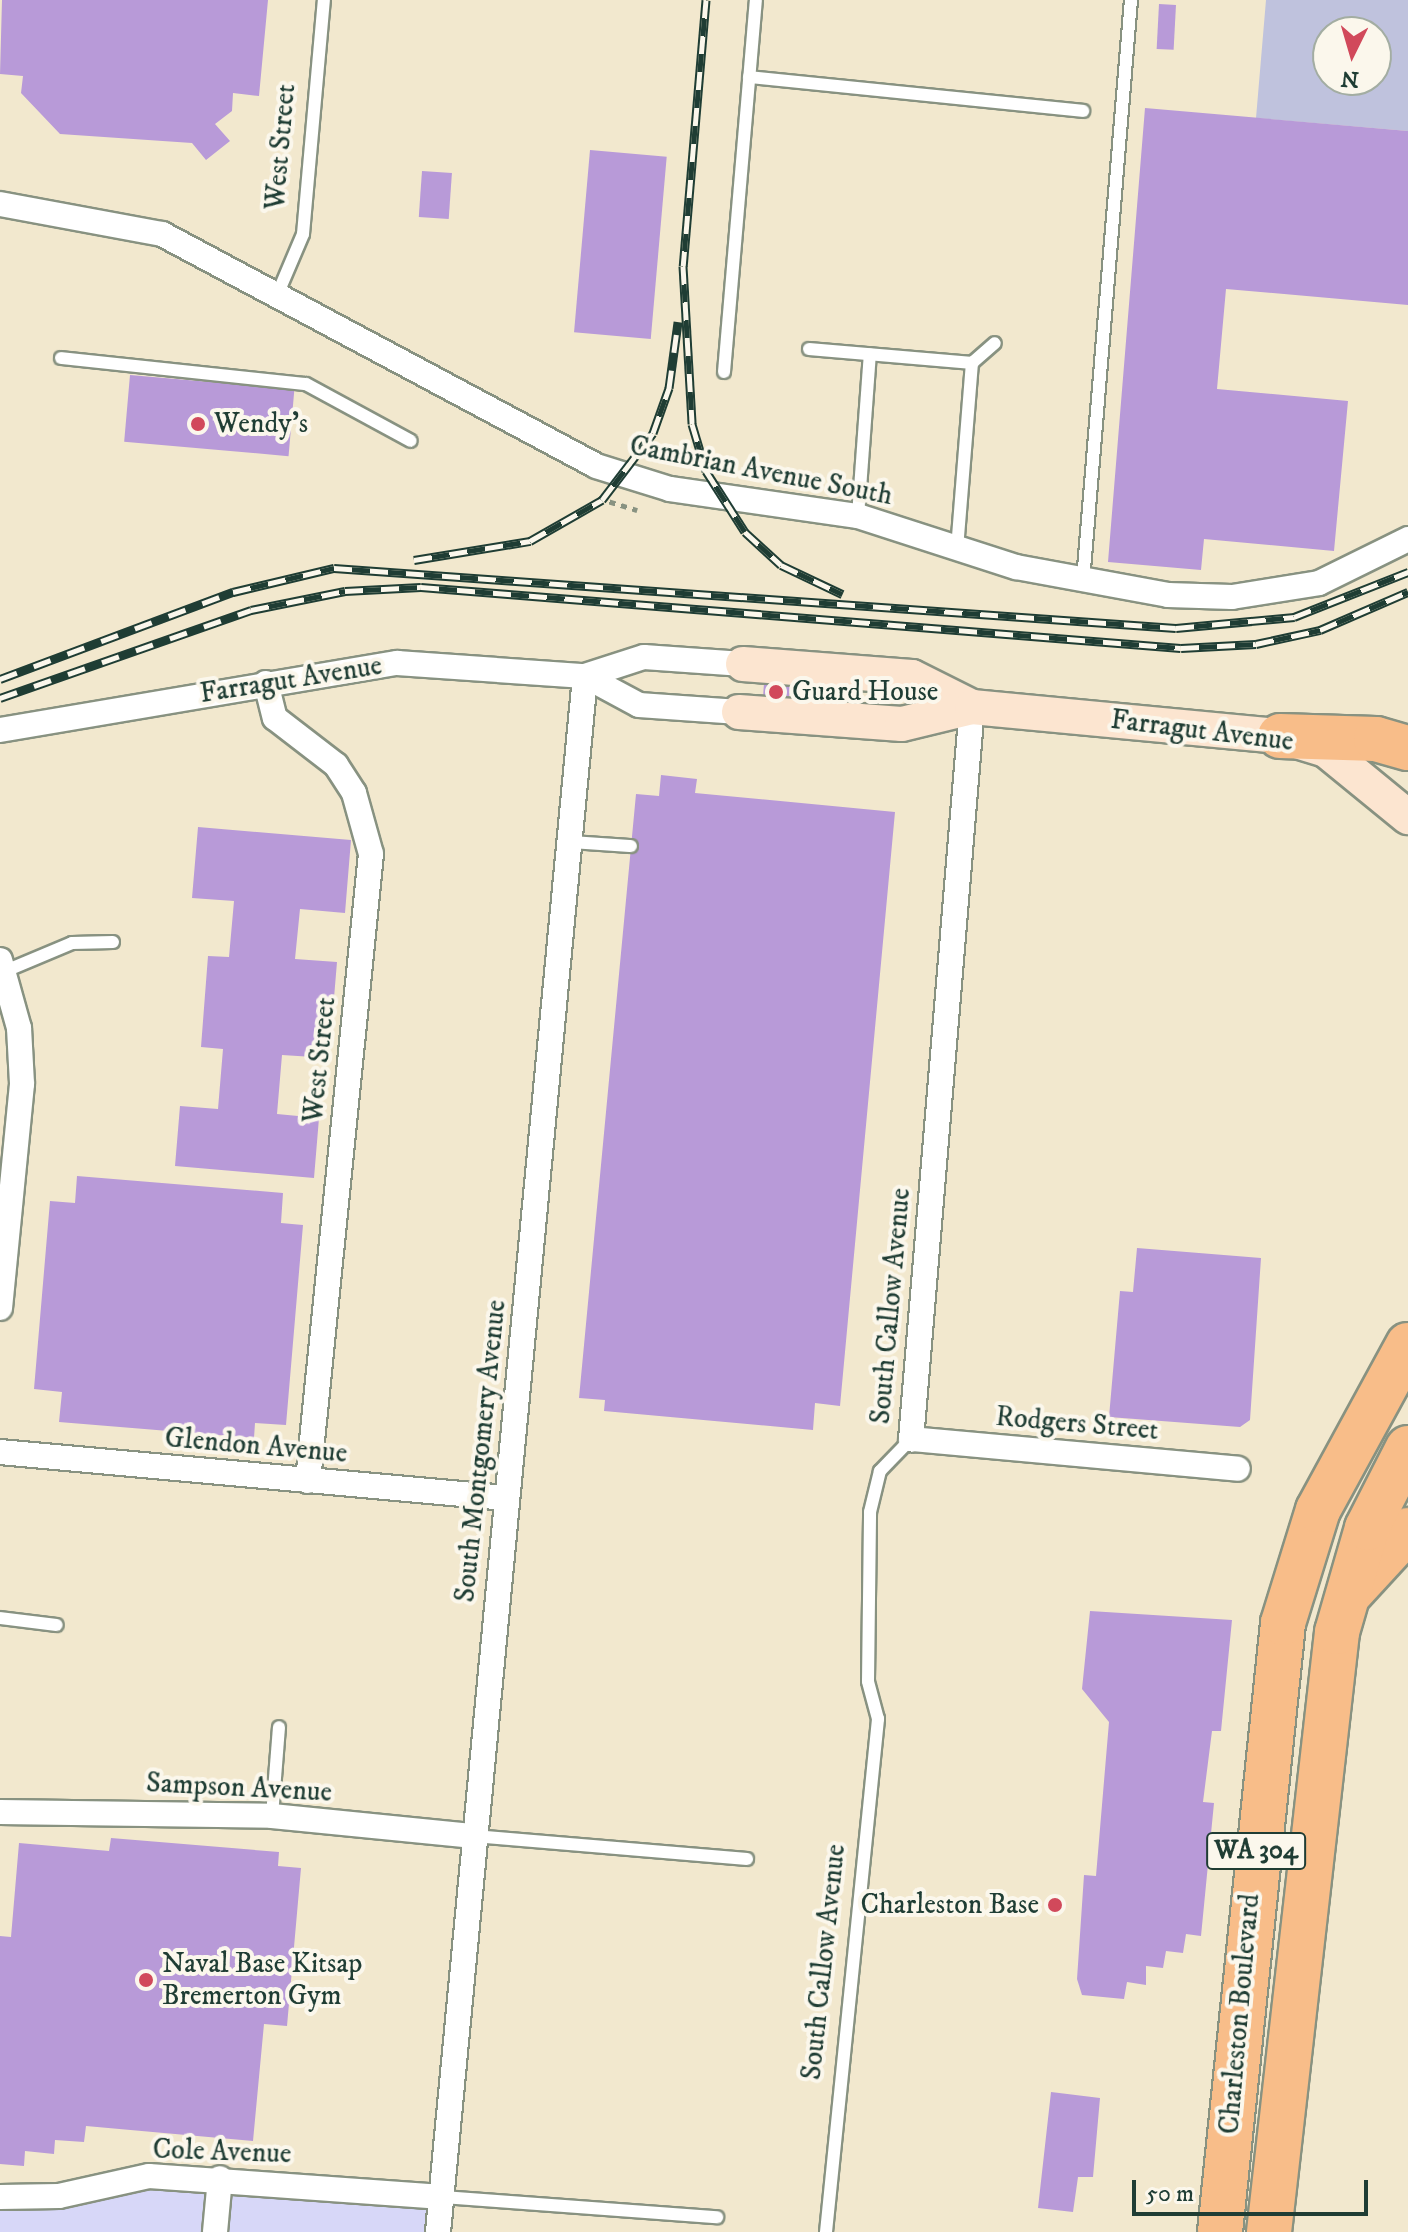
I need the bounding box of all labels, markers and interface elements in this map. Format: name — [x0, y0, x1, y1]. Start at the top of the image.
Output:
north arrow — [1312, 16, 1392, 96]
text: N — [1340, 64, 1360, 93]
street label: West Street — [259, 83, 303, 211]
place label: Wendy's — [214, 407, 308, 441]
marker: Wendy's — [189, 415, 207, 433]
street label: Cambrian Avenue South — [627, 429, 895, 513]
street label: Farragut Avenue — [198, 649, 384, 711]
place label: Guard House — [792, 675, 938, 709]
marker: Guard House — [767, 683, 785, 701]
street label: Farragut Avenue — [1109, 703, 1295, 759]
street label: West Street — [297, 995, 343, 1125]
street label: South Callow Avenue — [864, 1187, 918, 1425]
street label: South Montgomery Avenue — [448, 1298, 514, 1604]
street label: Rodgers Street — [994, 1400, 1160, 1448]
street label: Glendon Avenue — [163, 1421, 349, 1471]
street label: Sampson Avenue — [145, 1766, 333, 1810]
road number: WA 304 — [1206, 1829, 1306, 1873]
street label: South Callow Avenue — [795, 1842, 853, 2082]
place label: Charleston Base — [860, 1888, 1039, 1922]
street label: Charleston Boulevard — [1213, 1892, 1267, 2136]
marker: Charleston Base — [1046, 1896, 1064, 1914]
place label: Naval Base Kitsap Bremerton Gym — [162, 1947, 362, 2013]
marker: Naval Base Kitsap Bremerton Gym — [137, 1971, 155, 1989]
street label: Cole Avenue — [152, 2133, 292, 2171]
scale bar — [1136, 2164, 1372, 2214]
text: 50 m — [1146, 2179, 1194, 2209]

